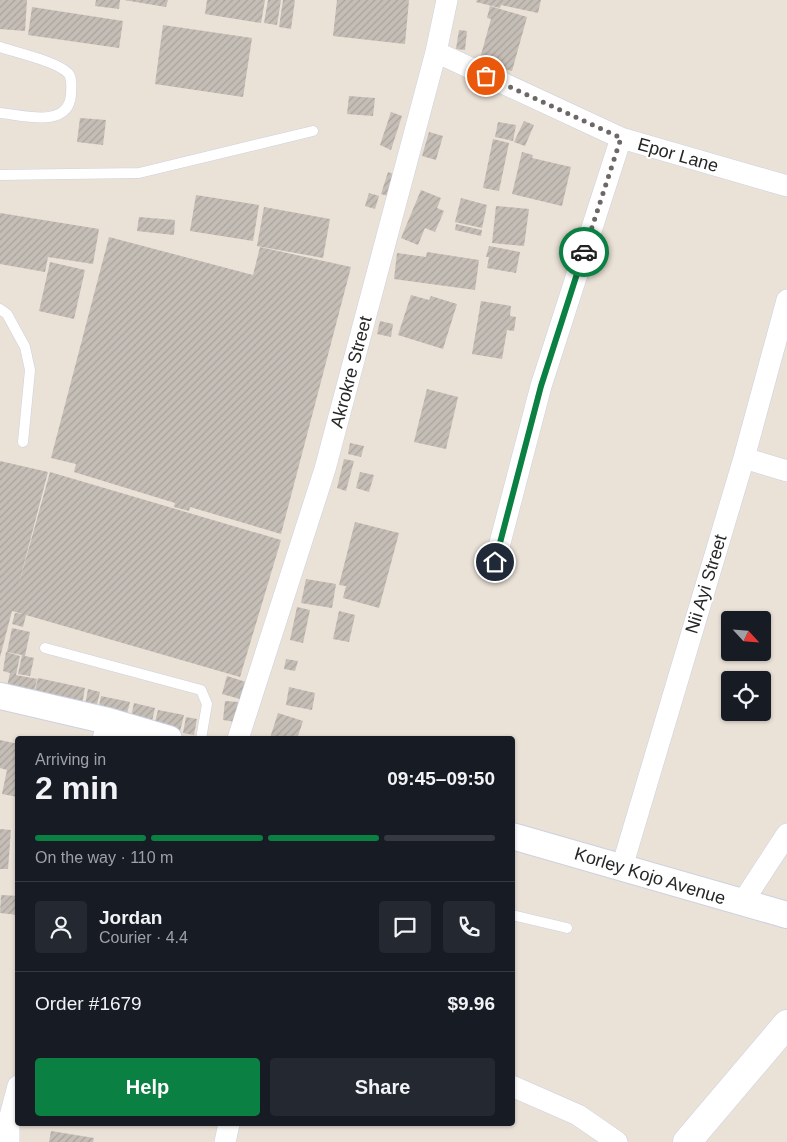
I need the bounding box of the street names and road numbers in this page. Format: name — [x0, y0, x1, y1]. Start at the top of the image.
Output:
street label: Epor Lane — [635, 134, 721, 176]
street label: Akrokre Street — [326, 314, 376, 430]
street label: Nii Ayi Street — [681, 532, 731, 636]
street label: Korley Kojo Avenue — [572, 844, 728, 908]

